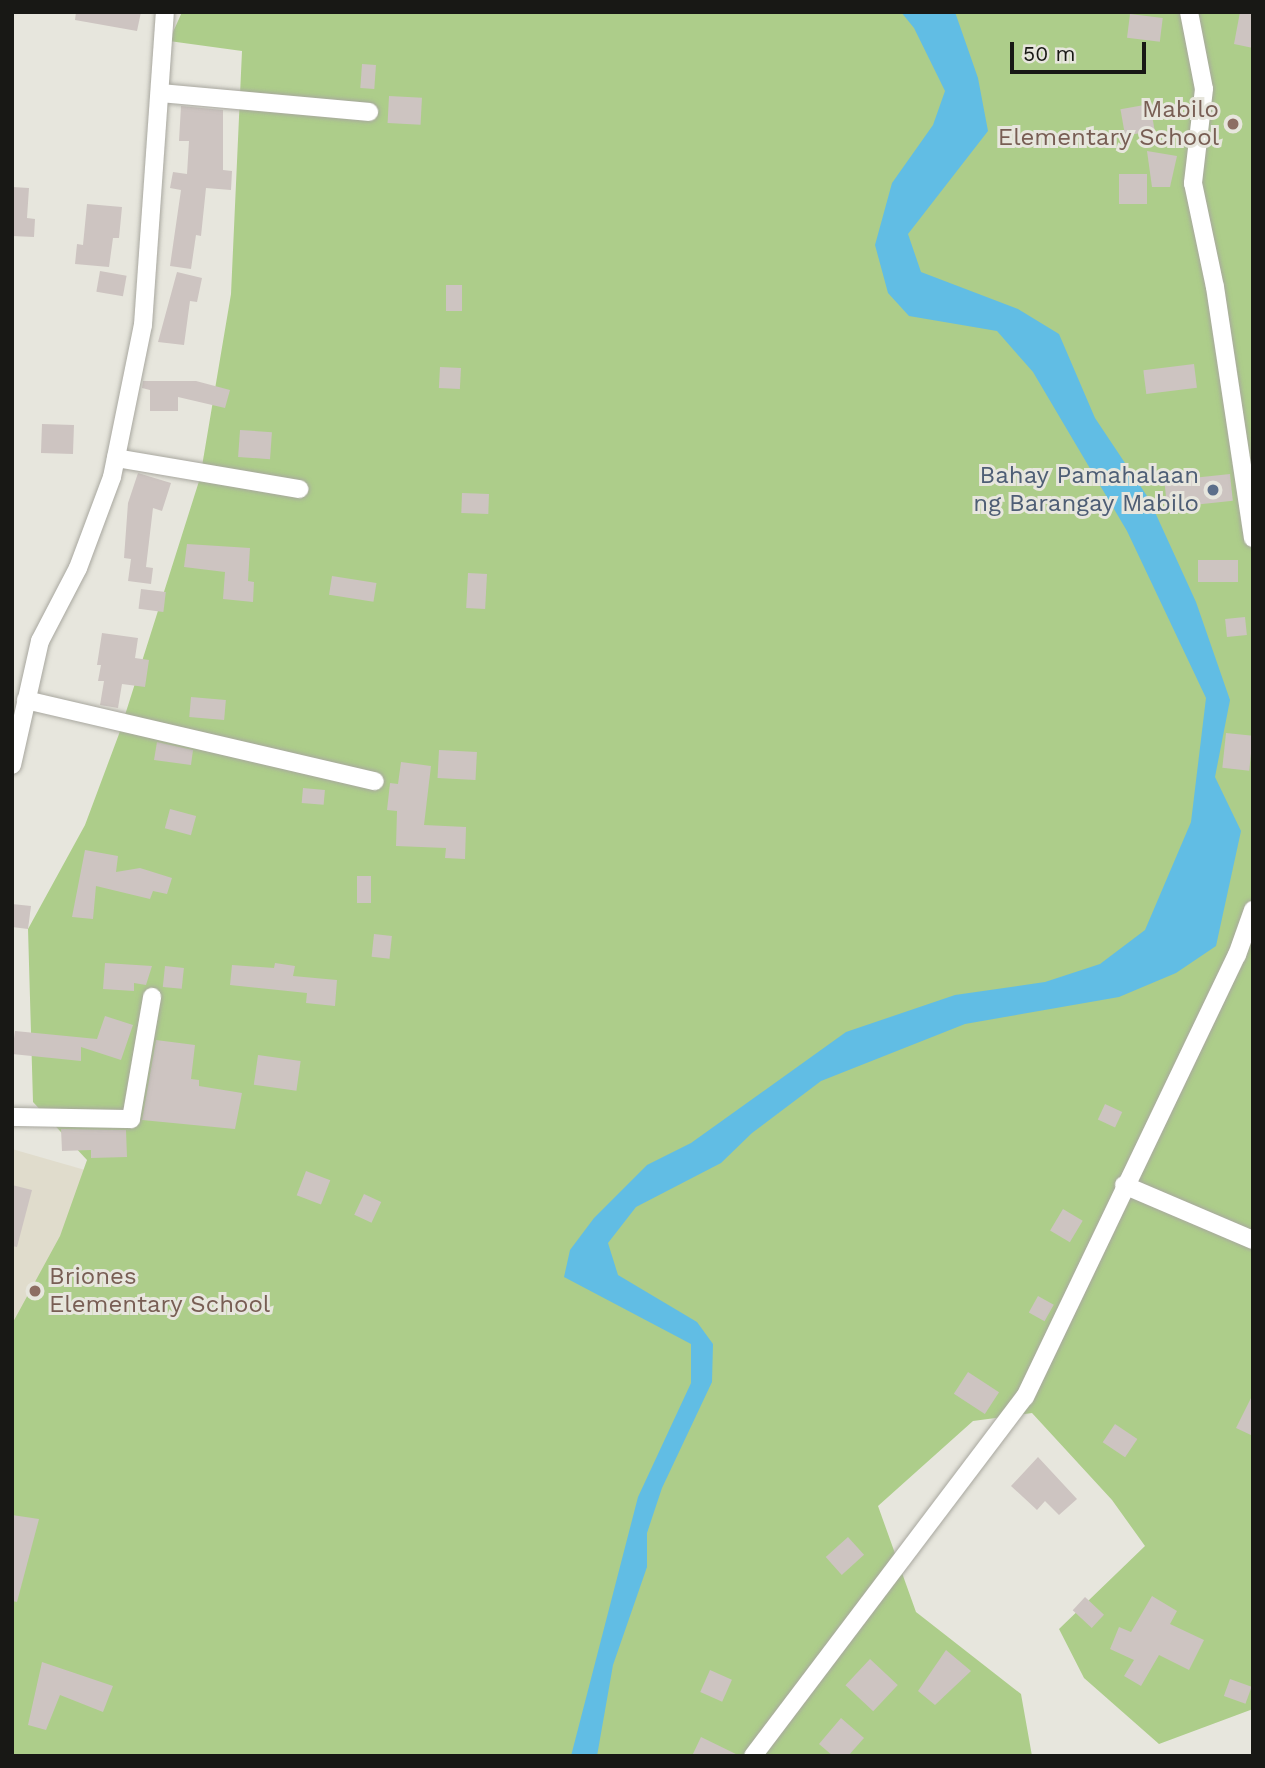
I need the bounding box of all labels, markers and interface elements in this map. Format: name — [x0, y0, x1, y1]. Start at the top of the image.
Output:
scale bar — [1013, 28, 1150, 72]
text: 50 m — [1023, 41, 1075, 66]
place label: Mabilo Elementary School — [997, 96, 1219, 152]
marker: Mabilo Elementary School — [1225, 116, 1241, 132]
place label: Bahay Pamahalaan ng Barangay Mabilo — [973, 462, 1199, 518]
marker: Bahay Pamahalaan ng Barangay Mabilo — [1205, 482, 1221, 498]
place label: Briones Elementary School — [49, 1263, 271, 1319]
marker: Briones Elementary School — [27, 1283, 43, 1299]

